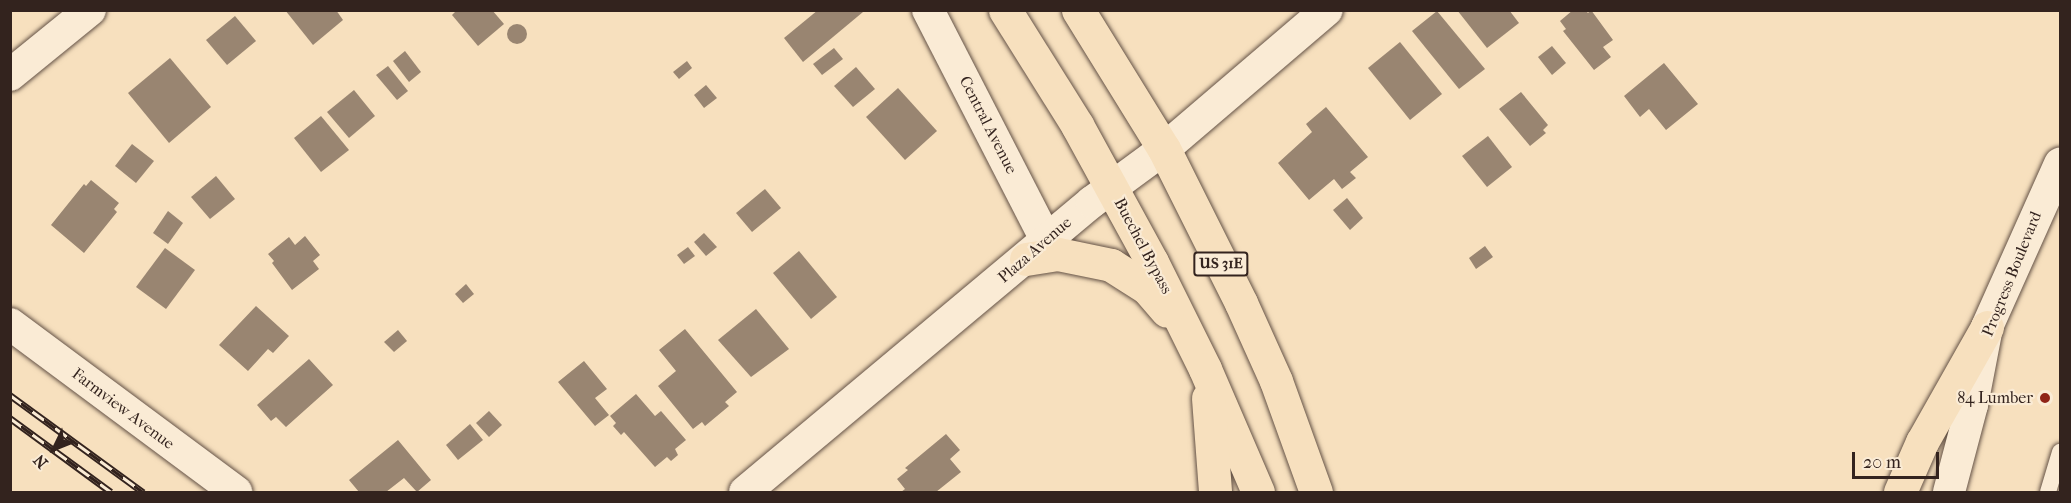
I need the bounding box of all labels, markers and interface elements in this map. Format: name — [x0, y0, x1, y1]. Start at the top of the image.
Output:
street label: Central Avenue — [955, 73, 1021, 177]
street label: Buechel Bypass — [1110, 195, 1176, 297]
street label: Progress Boulevard — [1978, 209, 2046, 339]
street label: Plaza Avenue — [994, 213, 1076, 287]
road number: US 31E — [1192, 252, 1250, 276]
street label: Farmview Avenue — [68, 364, 178, 454]
place label: 84 Lumber — [1957, 388, 2033, 408]
marker: 84 Lumber — [2038, 391, 2052, 405]
north arrow — [24, 419, 84, 479]
scale bar — [1855, 440, 1942, 478]
text: N — [29, 451, 52, 473]
text: 20 m — [1863, 452, 1901, 473]

